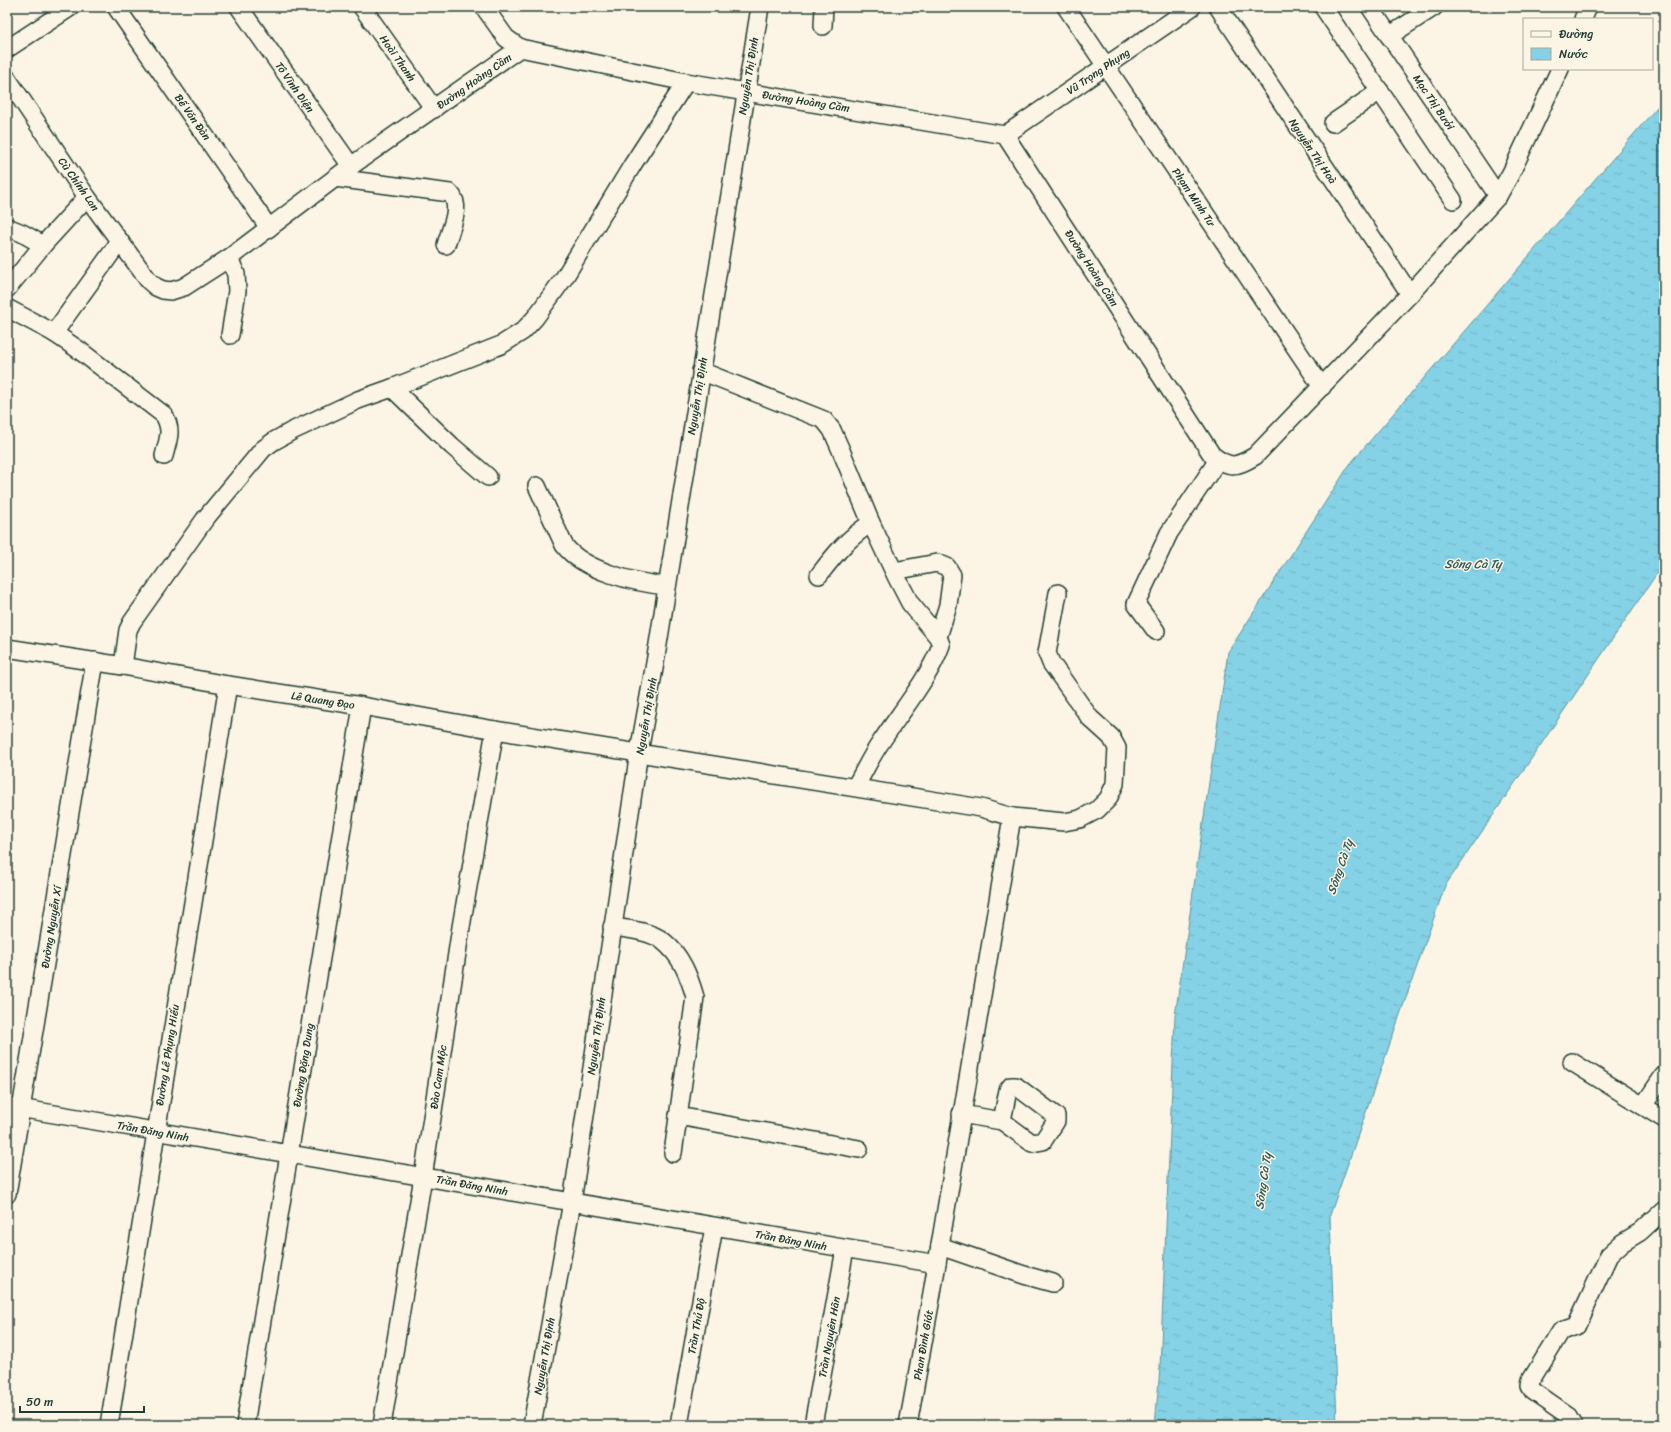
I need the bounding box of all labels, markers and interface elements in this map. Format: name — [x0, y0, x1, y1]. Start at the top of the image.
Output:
legend — [1523, 18, 1653, 70]
text: Đường — [1559, 23, 1593, 45]
street label: Hoài Thanh — [374, 31, 421, 86]
street label: Nguyễn Thị Định — [733, 36, 764, 116]
street label: Vũ Trọng Phụng — [1063, 43, 1134, 100]
text: Nước — [1559, 43, 1588, 65]
street label: Đường Hoàng Cầm — [433, 48, 516, 115]
street label: Tô Vĩnh Diện — [270, 58, 319, 117]
street label: Mạc Thị Bưởi — [1408, 70, 1460, 135]
street label: Đường Hoàng Cầm — [761, 85, 852, 118]
street label: Bế Văn Đàn — [169, 90, 216, 145]
street label: Nguyễn Thị Hoà — [1283, 115, 1342, 188]
street label: Cù Chính Lan — [53, 153, 104, 215]
street label: Phạm Minh Tư — [1167, 164, 1221, 232]
street label: Đường Hoàng Cầm — [1060, 226, 1124, 311]
street label: Nguyễn Thị Định — [682, 356, 713, 436]
water label: Sông Cà Ty — [1445, 553, 1503, 575]
street label: Nguyễn Thị Định — [630, 676, 663, 756]
street label: Lê Quang Đạo — [290, 686, 356, 715]
water label: Sông Cà Ty — [1320, 835, 1360, 897]
street label: Đường Nguyễn Xí — [36, 883, 68, 970]
street label: Nguyễn Thị Định — [582, 996, 611, 1076]
street label: Đường Lê Phụng Hiểu — [150, 1003, 185, 1107]
street label: Đường Đặng Dung — [287, 1021, 320, 1108]
street label: Đào Cam Mộc — [425, 1043, 452, 1110]
street label: Trần Đăng Ninh — [115, 1116, 191, 1147]
water label: Sông Cà Ty — [1248, 1149, 1278, 1211]
street label: Trần Đăng Ninh — [434, 1170, 510, 1201]
street label: Trần Đăng Ninh — [753, 1225, 829, 1256]
street label: Trần Nguyên Hãn — [813, 1295, 846, 1379]
street label: Trần Thủ Độ — [682, 1296, 711, 1356]
street label: Phan Đình Giót — [908, 1308, 939, 1382]
street label: Nguyễn Thị Định — [528, 1316, 561, 1396]
scale bar — [20, 1388, 144, 1414]
text: 50 m — [26, 1391, 53, 1413]

